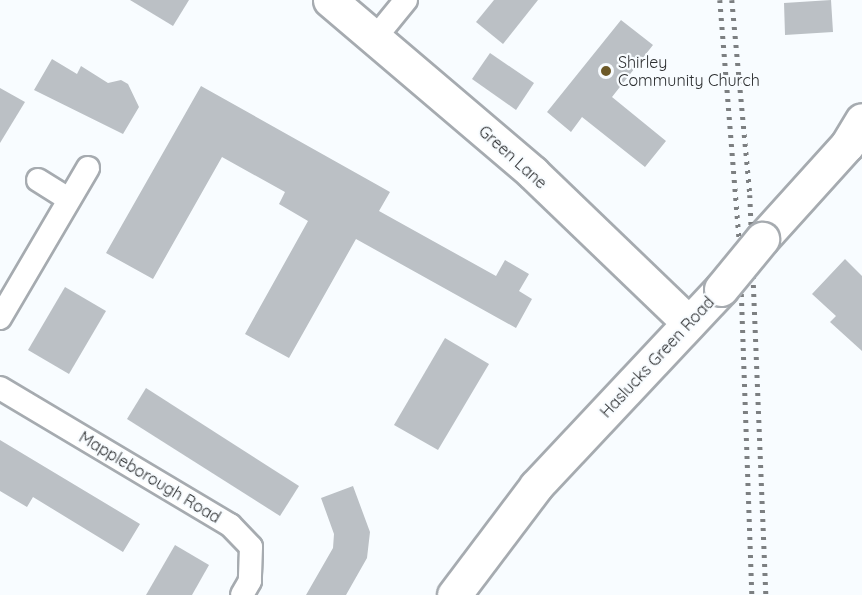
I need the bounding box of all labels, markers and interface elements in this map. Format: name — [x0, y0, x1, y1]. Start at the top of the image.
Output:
place label: Shirley Community Church — [618, 52, 760, 90]
marker: Shirley Community Church — [599, 64, 613, 78]
street label: Green Lane — [475, 121, 551, 193]
street label: Haslucks Green Road — [596, 293, 718, 421]
street label: Mappleborough Road — [76, 427, 224, 527]

